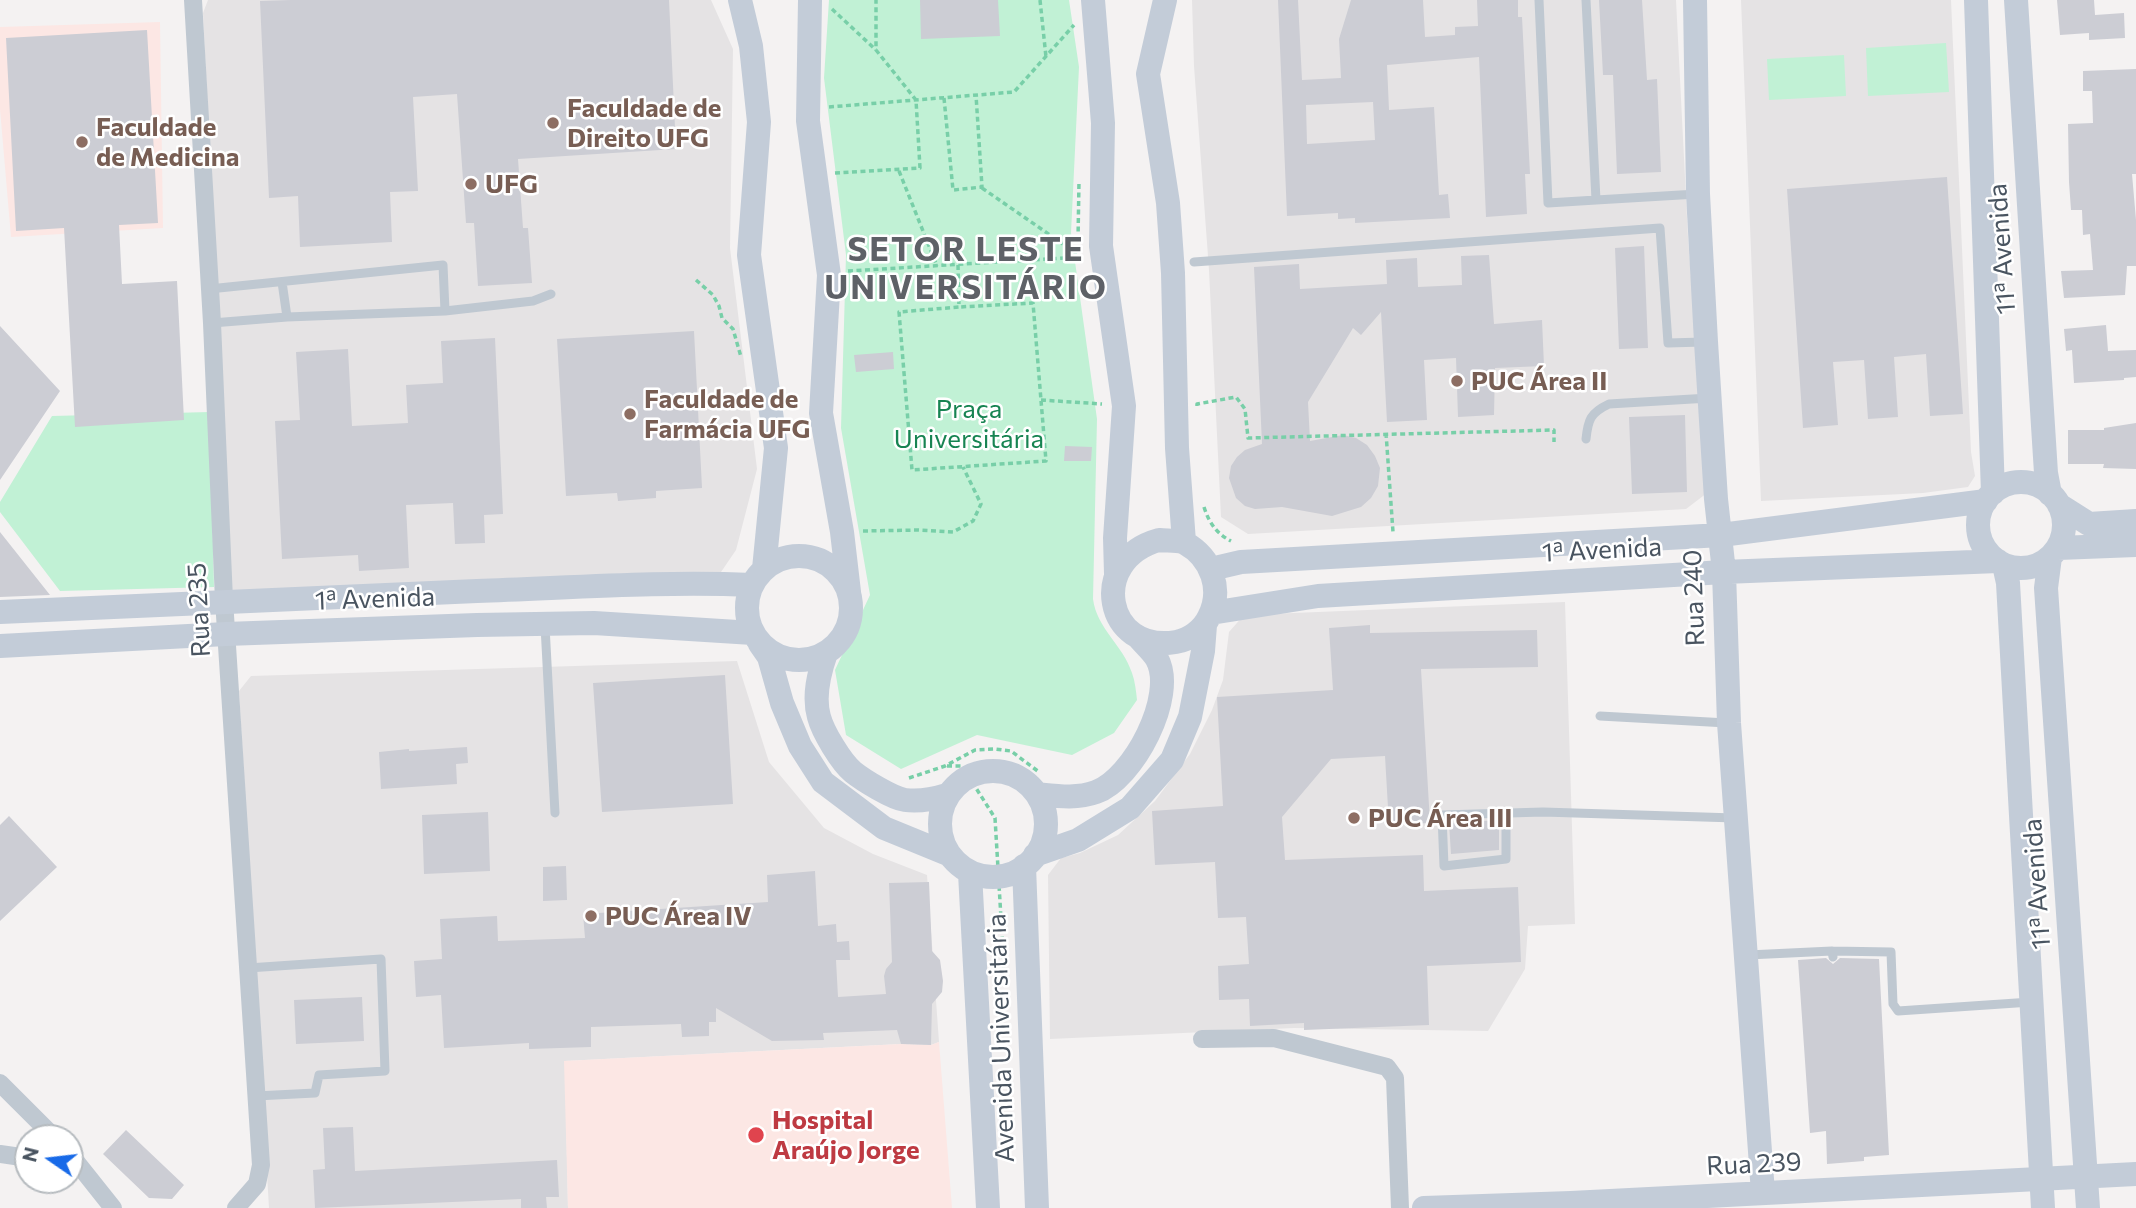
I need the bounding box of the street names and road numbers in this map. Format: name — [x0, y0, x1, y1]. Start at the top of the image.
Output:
street label: 11ª Avenida — [1982, 182, 2022, 316]
street label: 1ª Avenida — [1541, 531, 1663, 569]
street label: Rua 240 — [1677, 549, 1711, 647]
street label: Rua 235 — [181, 562, 217, 658]
street label: 1ª Avenida — [314, 581, 436, 617]
street label: 11ª Avenida — [2017, 817, 2057, 951]
street label: Avenida Universitária — [981, 913, 1021, 1163]
street label: Rua 239 — [1706, 1146, 1802, 1182]

